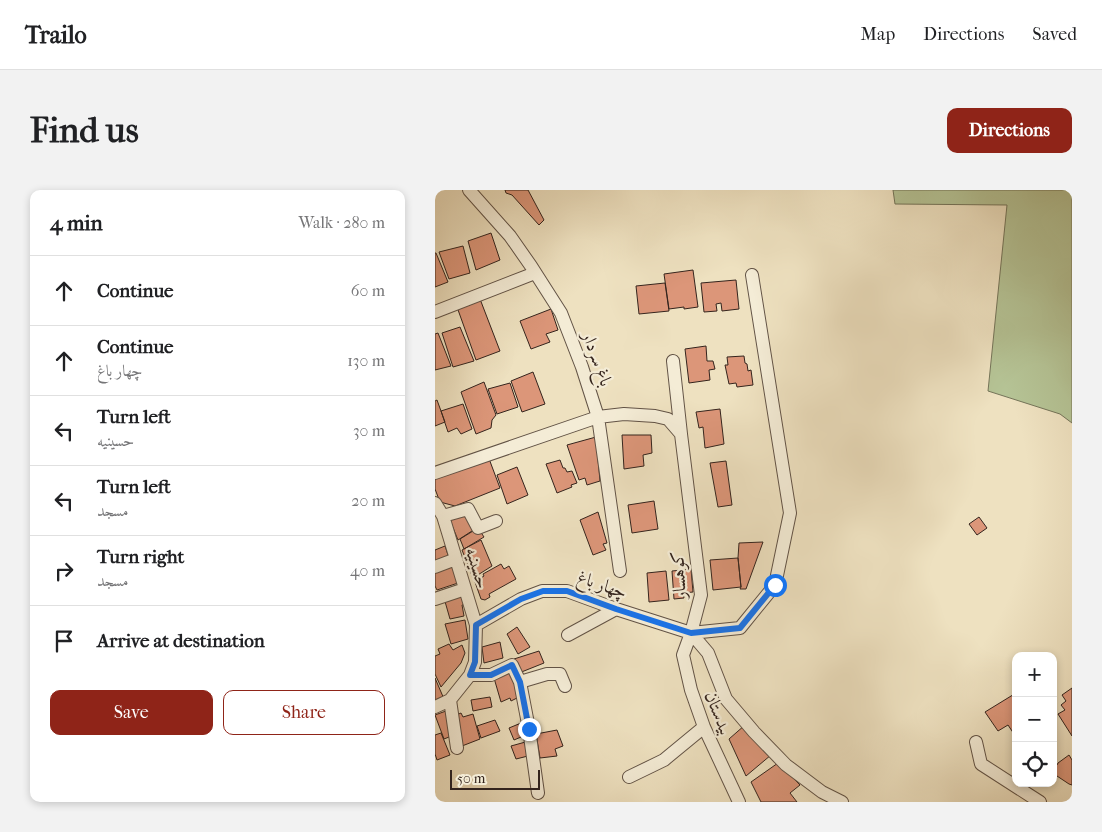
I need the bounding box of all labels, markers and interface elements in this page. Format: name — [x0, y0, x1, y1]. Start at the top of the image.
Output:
text: Trailo — [25, 21, 87, 49]
text: Map — [861, 24, 895, 45]
text: Directions — [923, 24, 1004, 45]
text: Saved — [1032, 24, 1077, 45]
button: Directions — [947, 108, 1072, 153]
text: Find us — [30, 110, 139, 151]
text: 4 min — [50, 211, 103, 235]
text: Walk · 280 m — [298, 213, 385, 232]
icon: ahead — [50, 277, 78, 305]
text: Continue — [97, 280, 173, 302]
text: 60 m — [351, 281, 385, 300]
street label: باغ سردار — [573, 327, 617, 390]
text: Continue — [97, 336, 173, 358]
icon: ahead — [50, 347, 78, 375]
text: 130 m — [347, 351, 385, 370]
text: چهار باغ — [97, 361, 143, 380]
text: Turn left — [97, 406, 171, 428]
icon: left — [50, 417, 78, 445]
text: 30 m — [353, 421, 385, 440]
text: حسینیه — [97, 431, 134, 450]
text: Turn left — [97, 476, 171, 498]
icon: left — [50, 487, 78, 515]
text: 20 m — [351, 491, 385, 510]
text: مسجد — [97, 501, 128, 520]
street label: حسینیه — [461, 545, 493, 591]
text: Turn right — [97, 546, 184, 568]
street label: کوهسار — [667, 551, 691, 601]
icon: right — [50, 557, 78, 585]
text: 40 m — [350, 561, 385, 580]
street label: چهار باغ — [573, 567, 630, 607]
text: مسجد — [97, 571, 128, 590]
route start — [764, 574, 787, 597]
icon: arrive — [50, 627, 78, 655]
text: Arrive at destination — [97, 630, 265, 652]
map controls — [1012, 652, 1057, 787]
button: + — [1012, 652, 1057, 697]
street label: بیدستان — [700, 688, 736, 738]
button: Save — [50, 690, 213, 735]
button: Share — [223, 690, 385, 735]
button: − — [1012, 697, 1057, 742]
route end — [518, 718, 541, 741]
button: locate — [1012, 742, 1057, 787]
scale bar — [450, 767, 540, 790]
text: 50 m — [457, 770, 485, 787]

